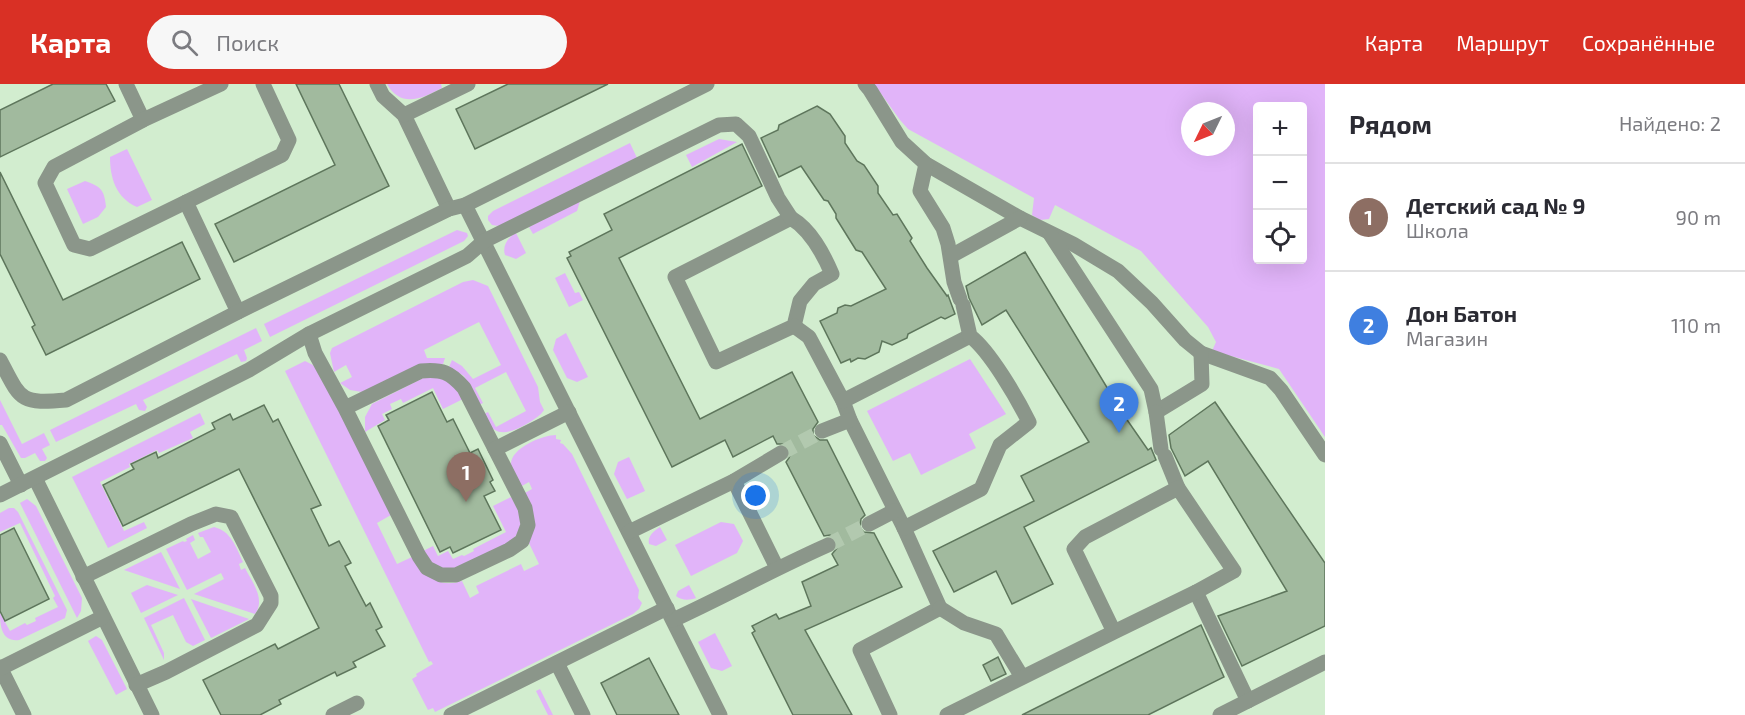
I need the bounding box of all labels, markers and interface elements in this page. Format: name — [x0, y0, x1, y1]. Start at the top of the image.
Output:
search box — [147, 15, 567, 69]
text: Карта — [30, 25, 111, 59]
icon: search — [168, 26, 201, 59]
text: Поиск — [216, 29, 279, 55]
text: Карта — [1365, 30, 1423, 55]
text: Маршрут — [1456, 30, 1549, 55]
text: Сохранённые — [1582, 30, 1715, 55]
north arrow — [1181, 102, 1235, 156]
map controls — [1253, 102, 1307, 264]
button: + — [1253, 102, 1307, 156]
text: Рядом — [1349, 108, 1432, 139]
text: Найдено: 2 — [1619, 111, 1721, 135]
button: − — [1253, 156, 1307, 210]
text: Детский сад № 9 — [1406, 192, 1585, 218]
text: 1 — [1364, 205, 1373, 229]
text: 90 m — [1676, 205, 1721, 229]
button: locate — [1253, 210, 1307, 264]
text: Школа — [1406, 218, 1469, 242]
text: Дон Батон — [1406, 300, 1517, 326]
text: 2 — [1363, 313, 1374, 337]
text: 110 m — [1671, 313, 1721, 337]
text: Магазин — [1406, 326, 1488, 350]
pin: 2 — [1100, 384, 1138, 433]
pin: 1 — [446, 452, 486, 502]
your location — [741, 481, 770, 510]

